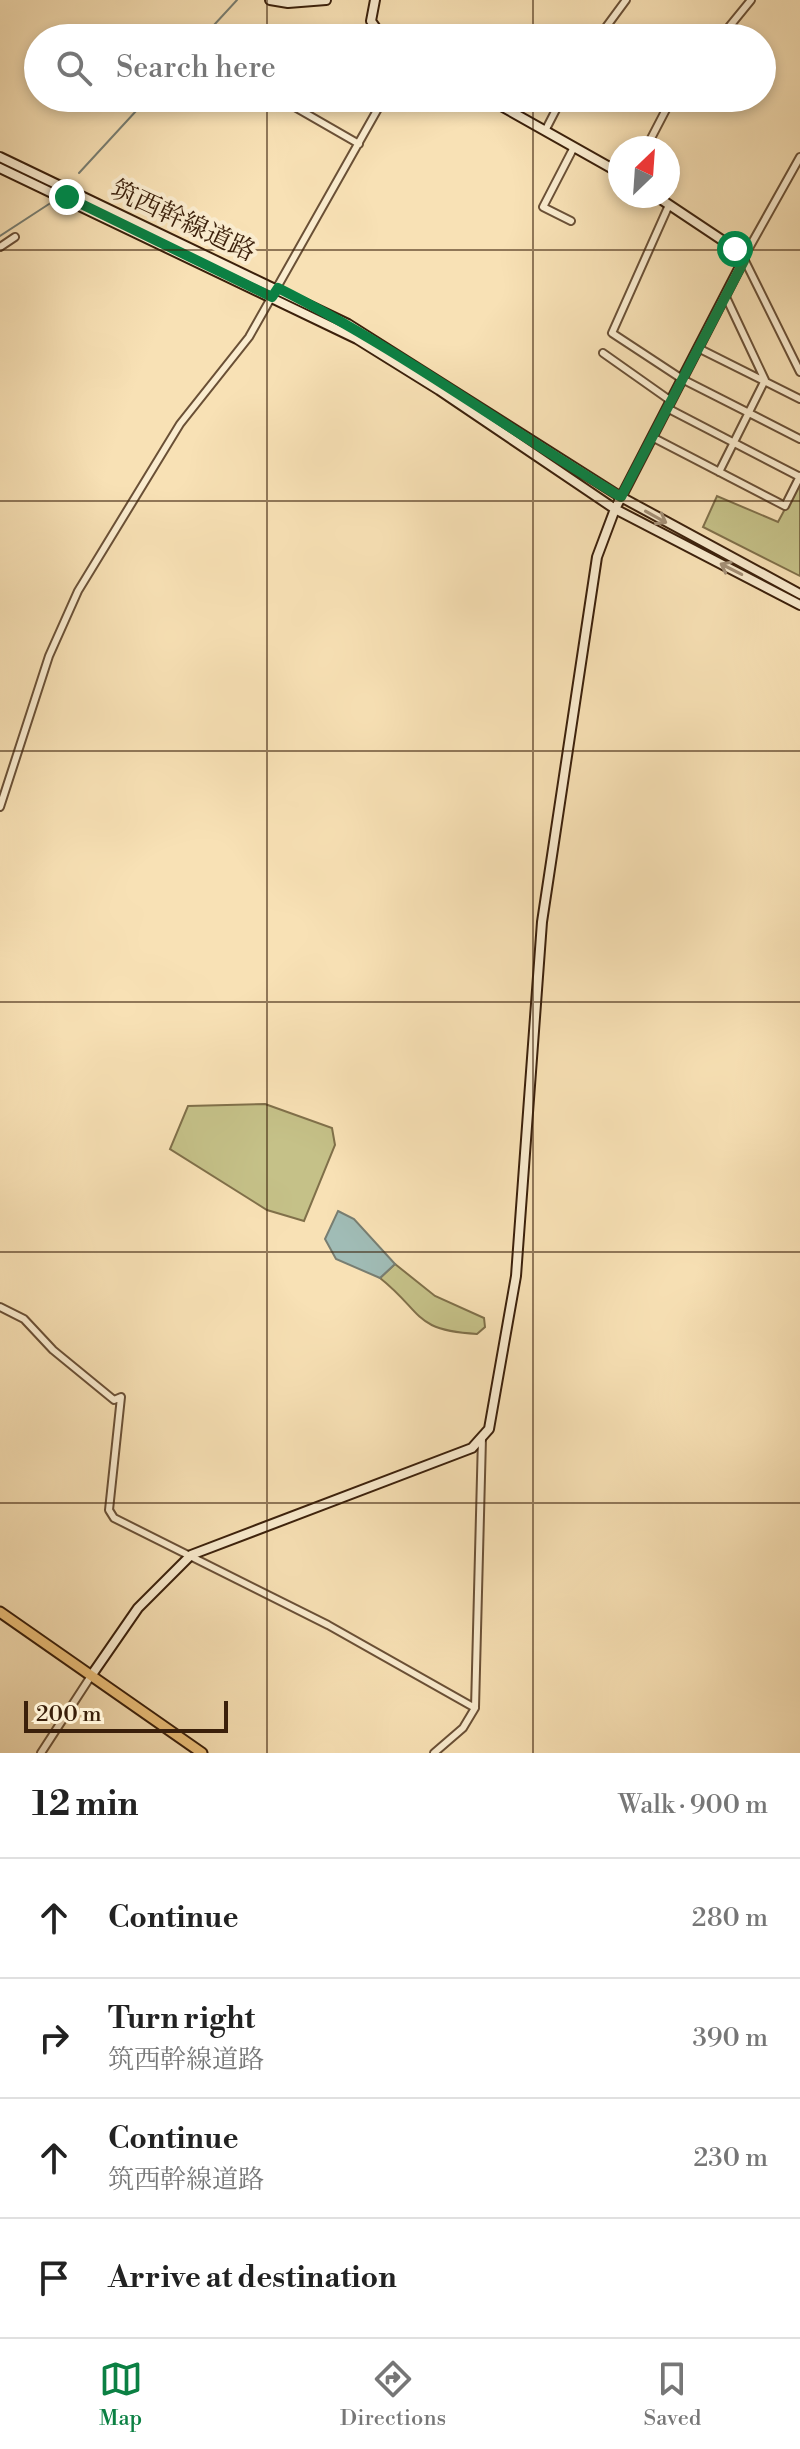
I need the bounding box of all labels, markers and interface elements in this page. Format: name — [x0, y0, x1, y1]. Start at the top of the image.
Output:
search box — [24, 24, 776, 112]
icon: search — [52, 46, 96, 90]
text: Search here — [116, 49, 276, 87]
north arrow — [608, 136, 680, 208]
street label: 筑西幹線道路 — [106, 174, 260, 268]
route end — [49, 179, 85, 215]
route start — [717, 231, 753, 267]
one-way arrow — [644, 510, 668, 525]
one-way arrow — [719, 561, 743, 577]
scale bar — [24, 1697, 228, 1733]
text: 200 m — [36, 1701, 102, 1728]
text: 12 min — [32, 1784, 138, 1826]
text: Walk · 900 m — [618, 1789, 768, 1821]
icon: ahead — [32, 1896, 76, 1940]
text: Continue — [108, 1899, 239, 1937]
text: 280 m — [692, 1902, 768, 1934]
text: Turn right — [108, 2000, 255, 2038]
icon: right — [32, 2016, 76, 2060]
text: 390 m — [693, 2022, 768, 2054]
text: 筑西幹線道路 — [108, 2044, 264, 2076]
text: Continue — [108, 2120, 239, 2158]
icon: ahead — [32, 2136, 76, 2180]
text: 230 m — [693, 2142, 768, 2174]
text: 筑西幹線道路 — [108, 2164, 264, 2196]
icon: arrive — [32, 2256, 76, 2300]
text: Arrive at destination — [108, 2259, 397, 2297]
tab: Map — [99, 2357, 143, 2432]
tab: Directions — [340, 2357, 446, 2432]
tab: Saved — [644, 2357, 701, 2432]

